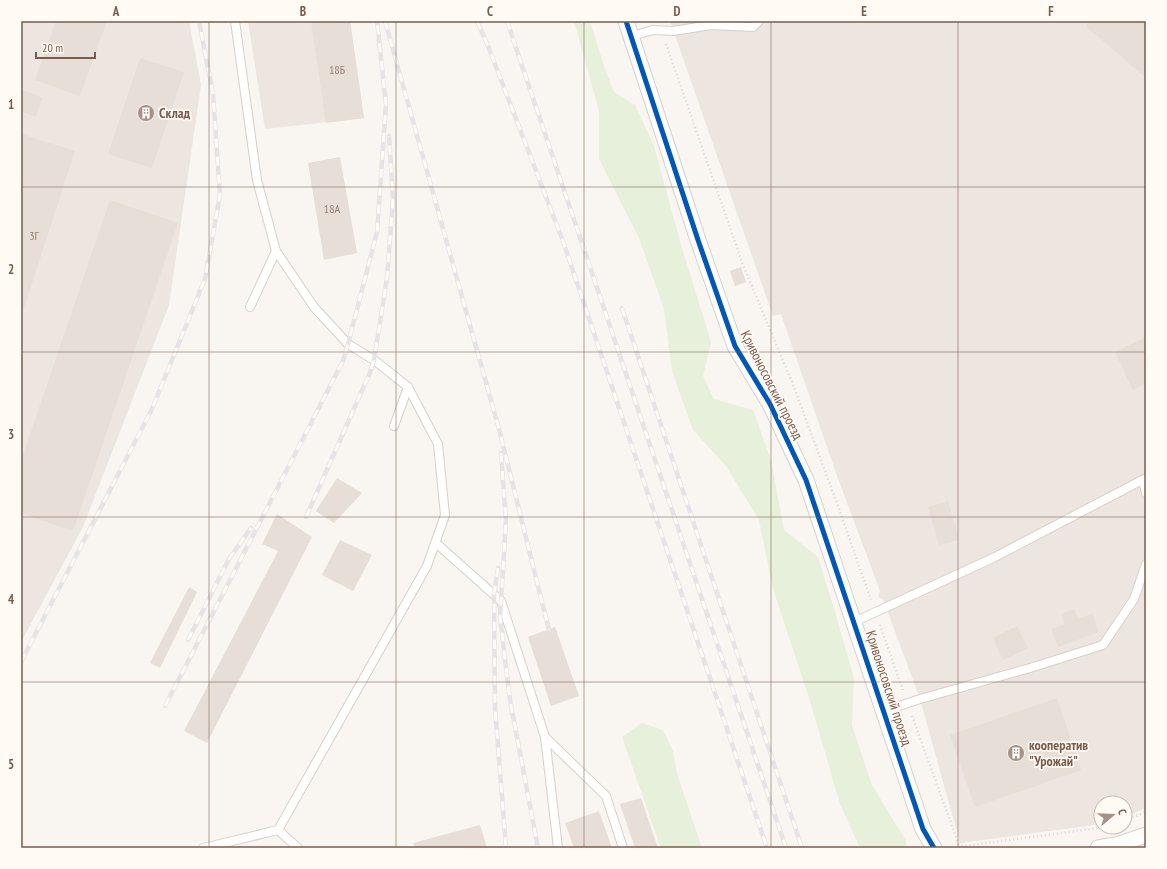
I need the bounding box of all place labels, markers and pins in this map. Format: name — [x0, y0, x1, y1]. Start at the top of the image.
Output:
building icon: Склад — [136, 103, 156, 123]
place label: Склад — [159, 104, 190, 122]
place label: кооператив "Урожай" — [1029, 736, 1088, 770]
building icon: кооператив "Урожай" — [1006, 743, 1026, 763]

